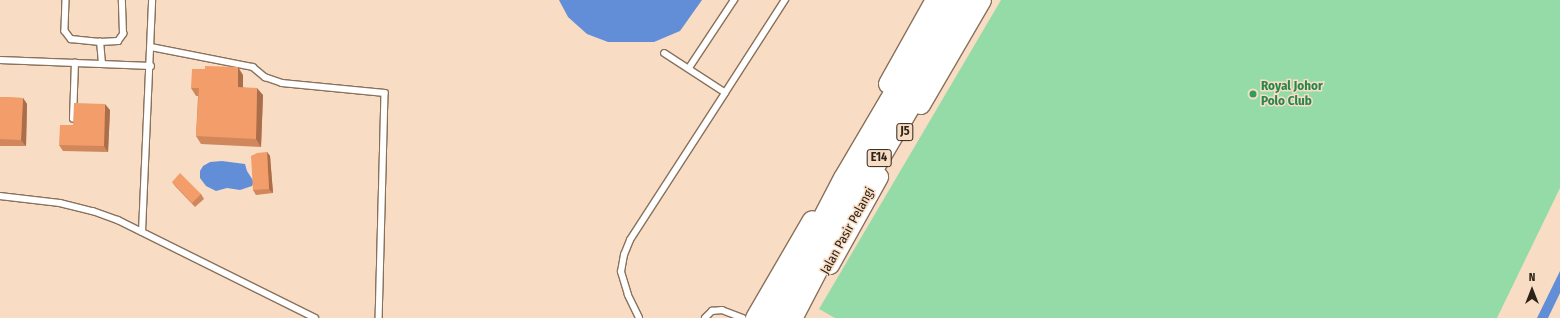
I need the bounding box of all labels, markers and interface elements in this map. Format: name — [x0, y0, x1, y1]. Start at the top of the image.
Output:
place label: Royal Johor Polo Club — [1261, 79, 1323, 110]
marker: Royal Johor Polo Club — [1248, 89, 1258, 99]
road number: J5 — [896, 122, 914, 142]
road number: E14 — [866, 148, 892, 168]
street label: Jalan Pasir Pelangi — [818, 185, 878, 277]
north arrow — [1512, 270, 1552, 310]
text: N — [1529, 271, 1535, 284]

